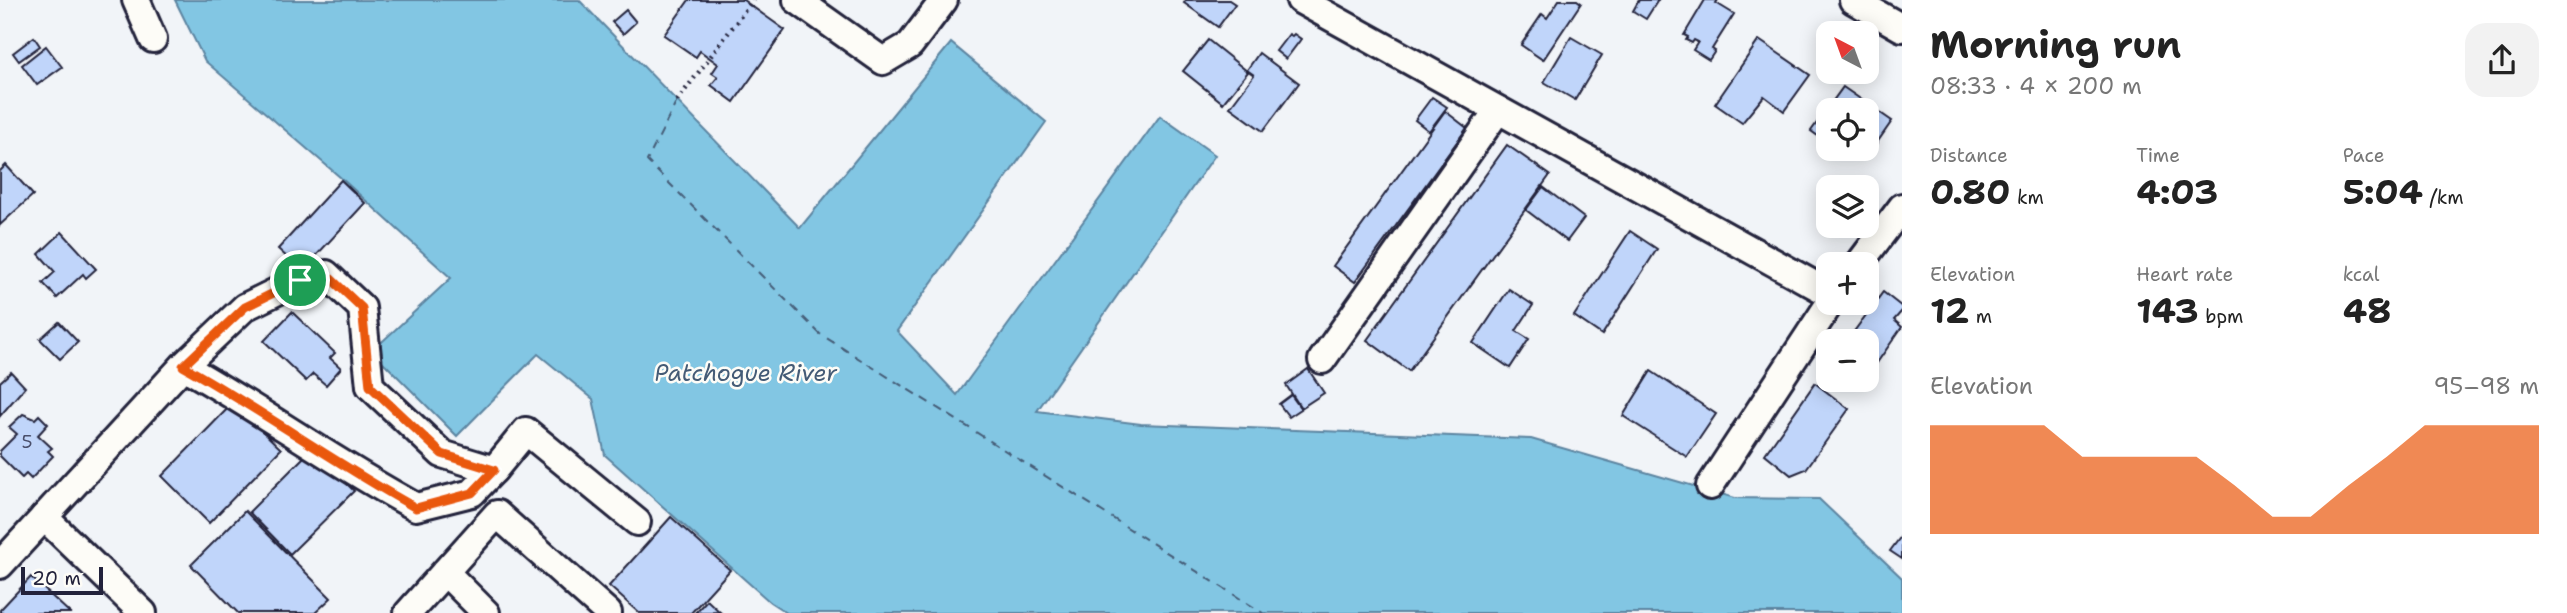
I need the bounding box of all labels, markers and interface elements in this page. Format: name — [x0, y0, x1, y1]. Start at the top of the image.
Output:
text: Morning run — [1930, 19, 2181, 70]
north arrow — [1816, 21, 1880, 84]
map controls — [1816, 21, 1879, 392]
button: share — [2465, 23, 2539, 97]
text: 08:33 · 4 × 200 m — [1930, 71, 2142, 101]
button: locate — [1816, 98, 1879, 161]
text: Distance — [1930, 143, 2008, 168]
text: Time — [2136, 143, 2180, 168]
text: Pace — [2343, 143, 2384, 168]
text: 0.80 — [1930, 168, 2011, 215]
text: 4:03 — [2136, 168, 2218, 215]
text: 5:04 — [2343, 168, 2423, 215]
button: layers — [1816, 175, 1879, 238]
text: km — [2011, 185, 2044, 210]
text: /km — [2423, 185, 2464, 210]
pin — [270, 250, 330, 310]
button: + — [1816, 252, 1879, 315]
icon: arrive — [281, 261, 319, 299]
text: Elevation — [1930, 262, 2015, 287]
text: Heart rate — [2136, 262, 2233, 287]
text: kcal — [2343, 262, 2380, 287]
text: 12 — [1930, 287, 1969, 334]
text: 143 — [2136, 287, 2199, 334]
text: 48 — [2343, 287, 2391, 334]
text: m — [1969, 304, 1992, 329]
text: bpm — [2199, 304, 2243, 329]
button: − — [1816, 329, 1879, 392]
water label: Patchogue River — [655, 358, 838, 388]
text: Elevation — [1930, 371, 2033, 401]
text: 95–98 m — [2434, 371, 2539, 401]
house number: 5 — [21, 430, 33, 454]
scale bar — [21, 564, 103, 596]
text: 20 m — [32, 566, 81, 591]

